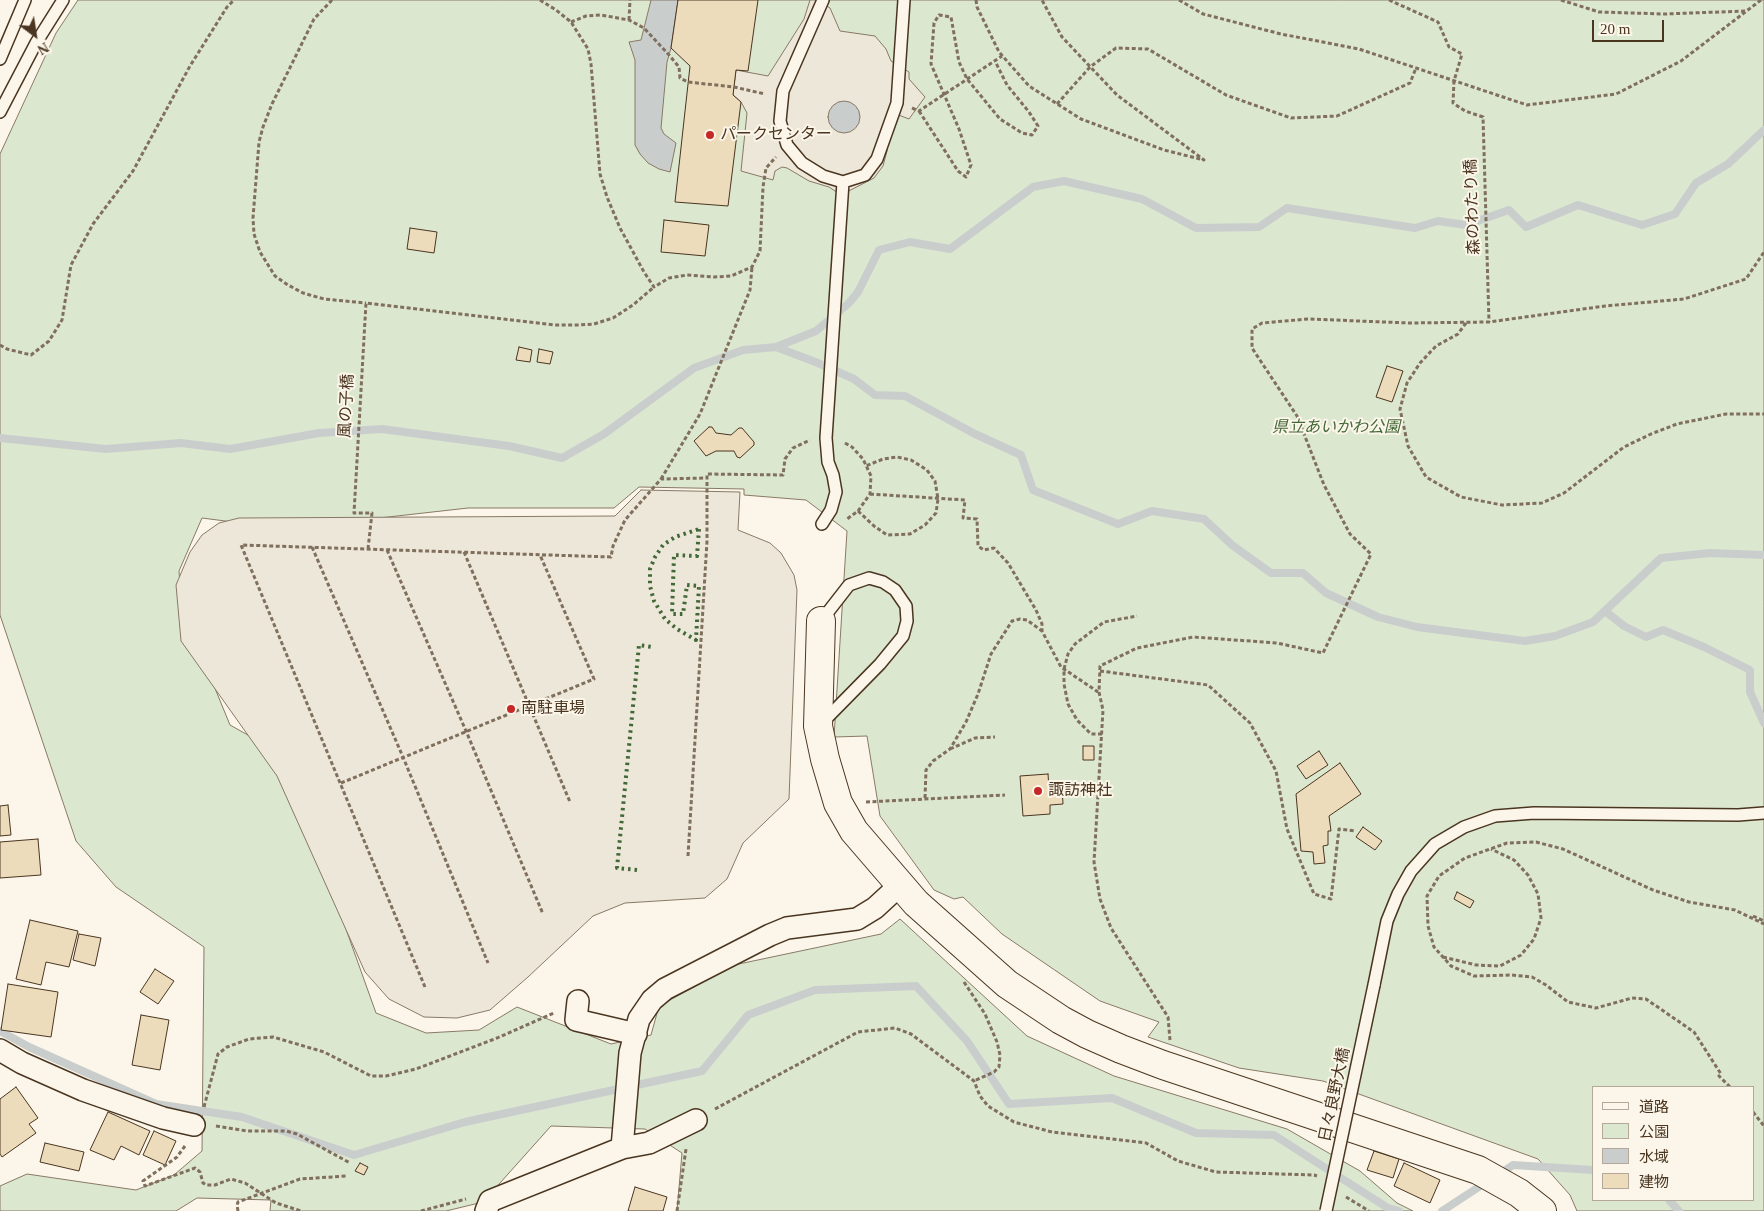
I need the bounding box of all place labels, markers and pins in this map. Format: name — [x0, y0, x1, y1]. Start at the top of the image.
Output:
place label: パークセンター — [720, 125, 832, 145]
marker: パークセンター — [704, 129, 716, 141]
place label: 南駐車場 — [521, 699, 585, 719]
marker: 南駐車場 — [505, 703, 517, 715]
place label: 諏訪神社 — [1048, 781, 1112, 801]
marker: 諏訪神社 — [1032, 785, 1044, 797]

